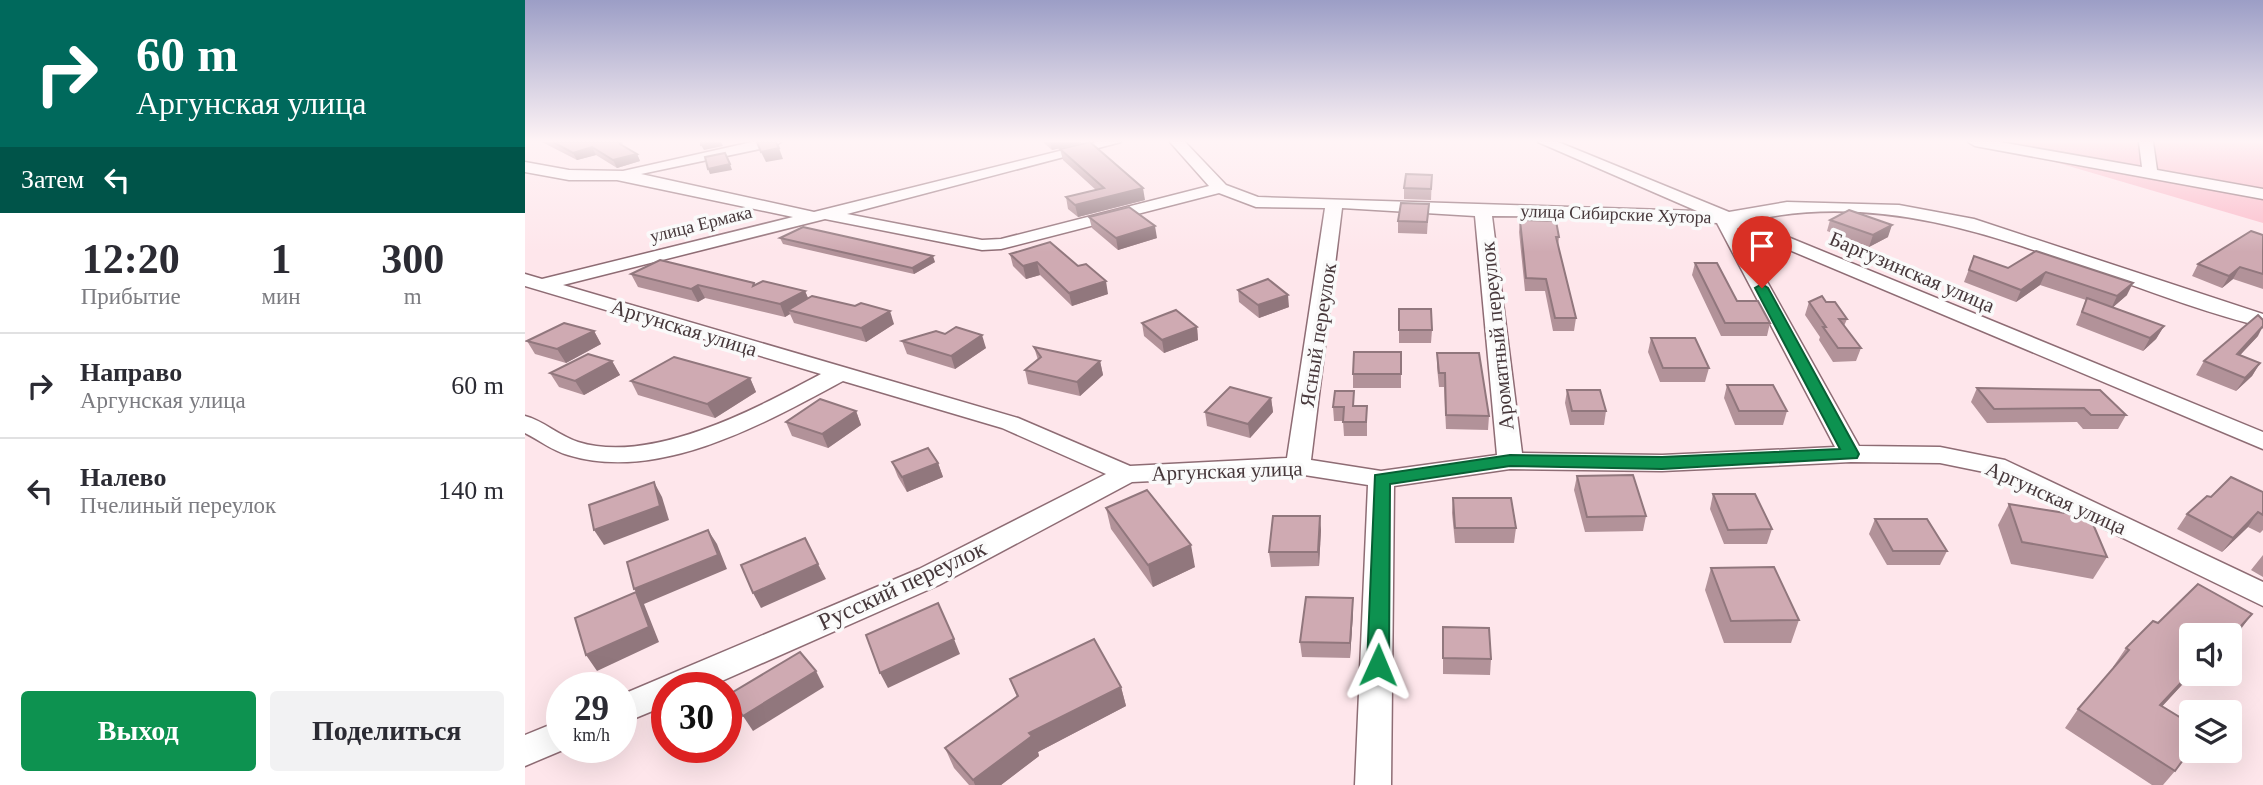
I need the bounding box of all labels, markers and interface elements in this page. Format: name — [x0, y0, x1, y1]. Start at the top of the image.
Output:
text: 60 m — [136, 27, 238, 82]
icon: right — [21, 28, 112, 119]
text: Аргунская улица — [136, 85, 367, 121]
icon: left — [98, 161, 136, 199]
text: Затем — [21, 165, 84, 194]
street label: улица Сибирские Хутора — [1520, 201, 1712, 227]
street label: улица Ермака — [648, 202, 754, 246]
pin — [1732, 216, 1792, 288]
street label: Баргузинская улица — [1826, 226, 1999, 318]
icon: arrive — [1743, 227, 1781, 265]
text: 12:20 — [82, 236, 180, 282]
text: 1 — [271, 236, 292, 282]
text: 300 — [381, 236, 444, 282]
street label: Ароматный переулок — [1475, 240, 1519, 431]
street label: Ясный переулок — [1295, 260, 1341, 409]
text: Прибытие — [81, 284, 181, 309]
text: мин — [261, 284, 301, 309]
text: m — [404, 284, 422, 309]
street label: Аргунская улица — [608, 294, 761, 362]
text: Направо — [80, 358, 182, 387]
icon: right — [21, 367, 59, 405]
text: 60 m — [451, 371, 504, 400]
text: Аргунская улица — [80, 388, 246, 413]
street label: Аргунская улица — [1151, 456, 1304, 486]
street label: Аргунская улица — [1982, 456, 2131, 540]
text: Налево — [80, 463, 166, 492]
icon: left — [21, 472, 59, 510]
text: 140 m — [438, 476, 504, 505]
text: Пчелиный переулок — [80, 493, 276, 518]
street label: Русский переулок — [814, 535, 990, 635]
map controls — [2179, 623, 2242, 763]
button: sound — [2179, 623, 2242, 686]
position arrow — [1341, 628, 1415, 702]
speed limit sign: 30 — [651, 672, 742, 763]
text: 29 — [574, 689, 609, 728]
button: Выход — [21, 691, 256, 771]
button: Поделиться — [270, 691, 504, 771]
button: layers — [2179, 700, 2242, 763]
text: km/h — [573, 725, 610, 745]

